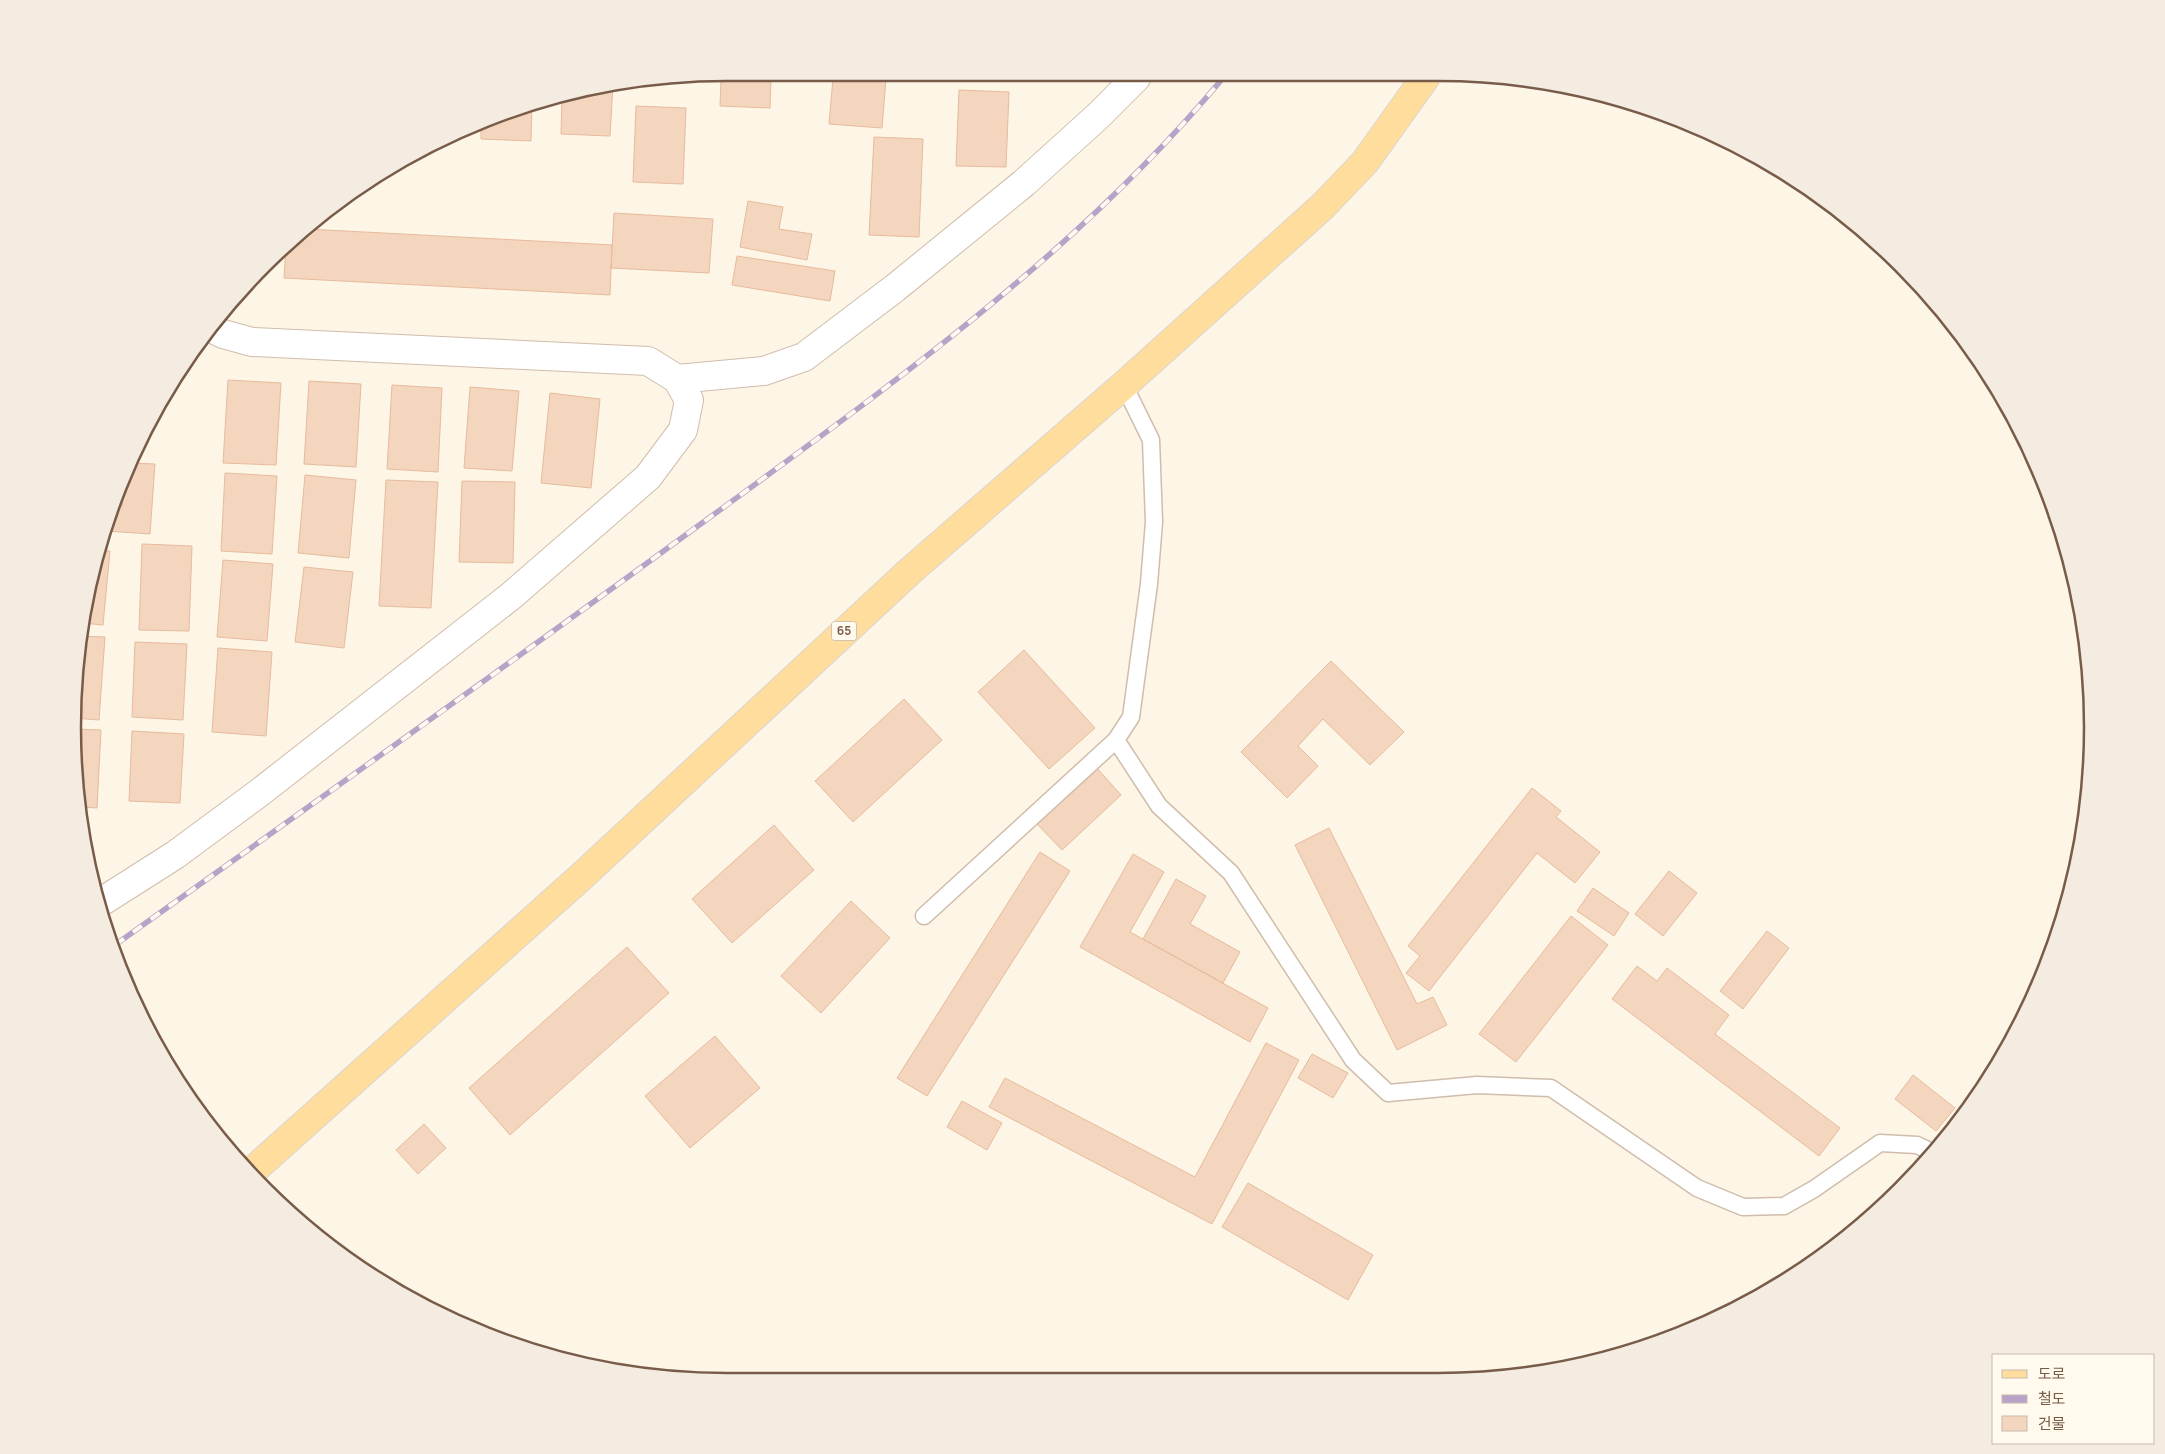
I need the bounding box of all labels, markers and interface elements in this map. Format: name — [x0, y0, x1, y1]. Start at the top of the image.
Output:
road number: 65 — [832, 622, 856, 640]
legend — [1992, 1354, 2155, 1444]
text: 도로 — [2038, 1363, 2066, 1384]
text: 철도 — [2038, 1388, 2066, 1409]
text: 건물 — [2038, 1413, 2066, 1434]

